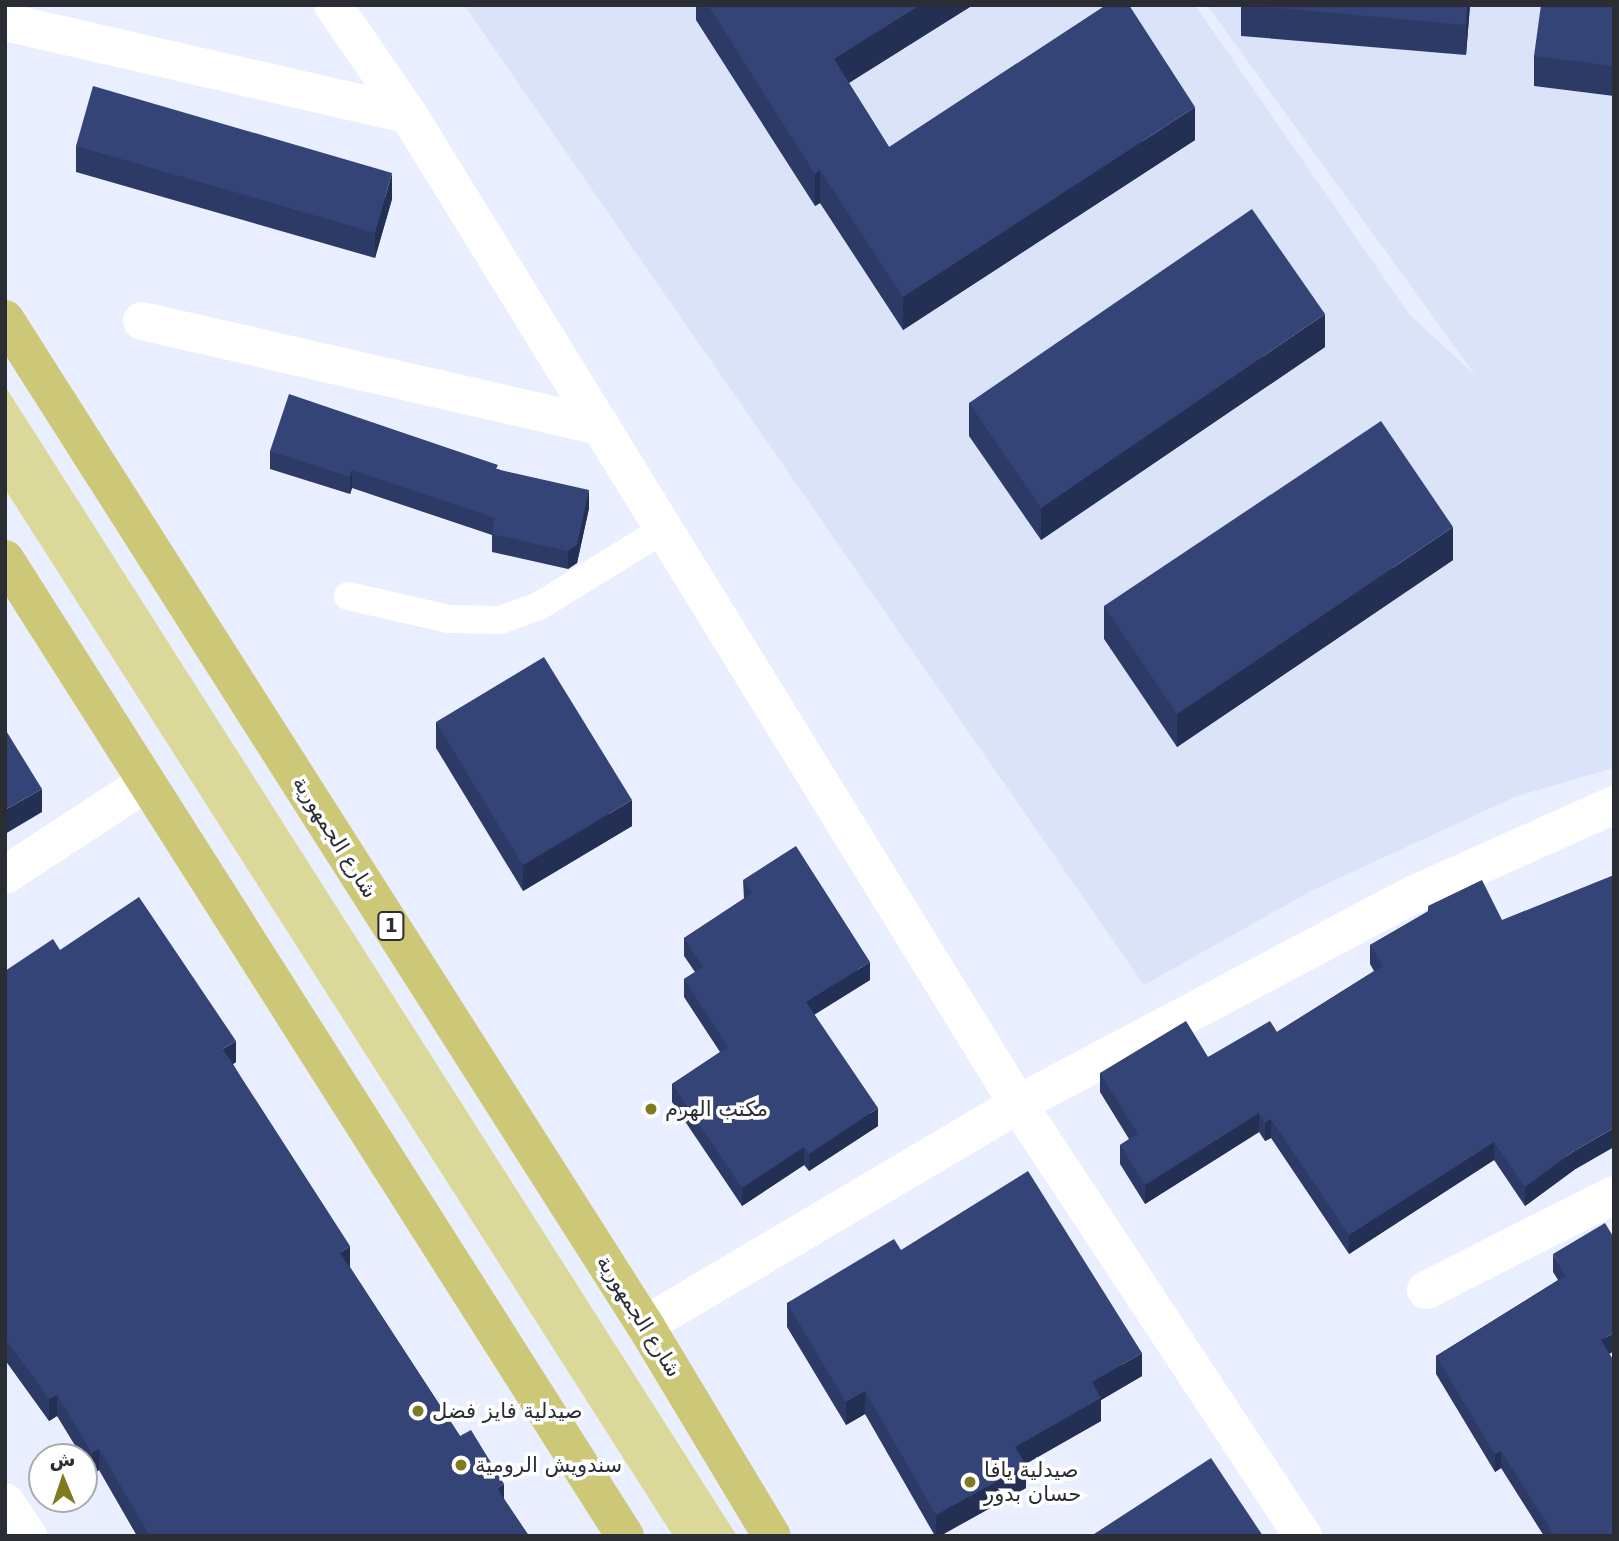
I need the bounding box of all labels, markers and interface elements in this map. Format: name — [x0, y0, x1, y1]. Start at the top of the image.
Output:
street label: شارع الجمهورية — [287, 771, 383, 903]
road number: 1 — [377, 910, 405, 942]
place label: مكتب الهرم — [665, 1096, 768, 1122]
marker: مكتب الهرم — [643, 1101, 659, 1117]
street label: شارع الجمهورية — [591, 1250, 687, 1382]
place label: صيدلية فايز فضل — [432, 1398, 583, 1424]
marker: صيدلية فايز فضل — [410, 1403, 426, 1419]
north arrow — [28, 1443, 98, 1513]
text: ش — [49, 1448, 76, 1470]
place label: سندويش الرومية — [475, 1452, 622, 1478]
marker: سندويش الرومية — [453, 1457, 469, 1473]
place label: صيدلية يافا حسان بدور — [984, 1457, 1081, 1507]
marker: صيدلية يافا حسان بدور — [962, 1474, 978, 1490]

